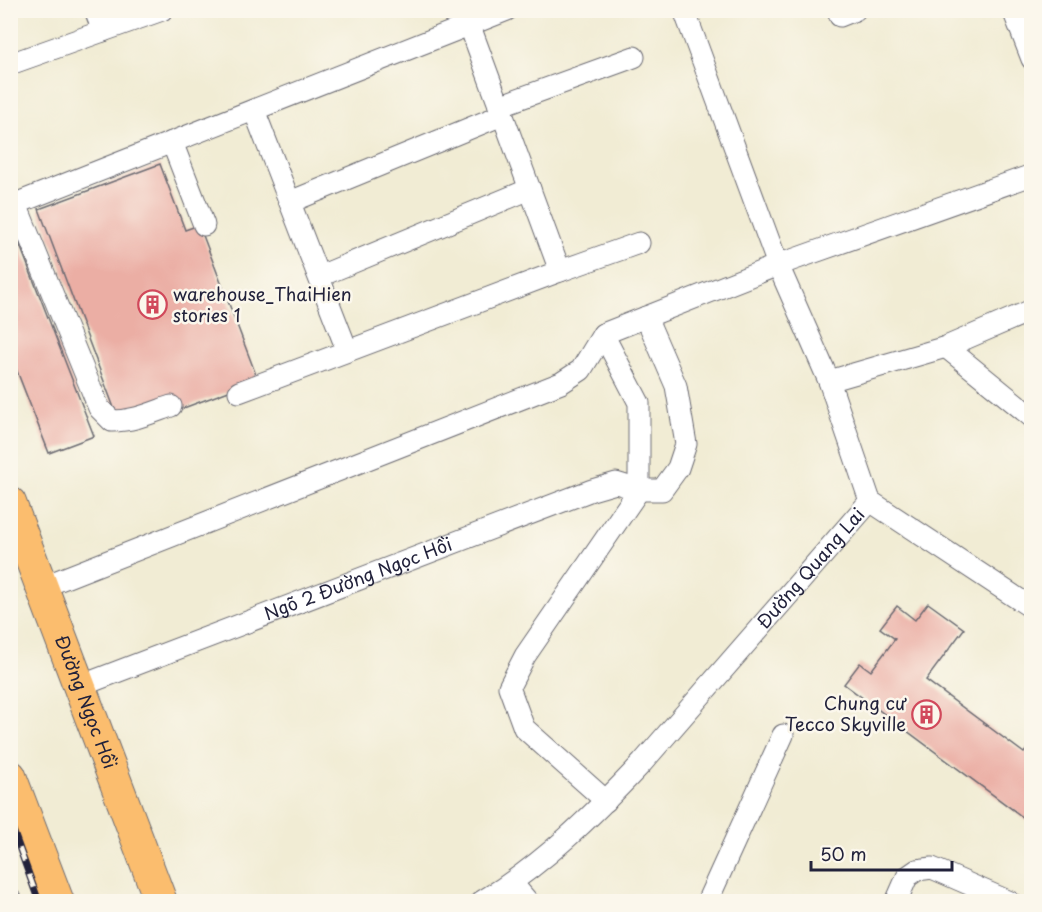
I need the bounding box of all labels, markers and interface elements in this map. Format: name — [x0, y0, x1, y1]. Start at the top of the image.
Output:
place label: warehouse_ThaiHien stories 1 — [173, 280, 352, 328]
building icon: warehouse_ThaiHien stories 1 — [136, 289, 168, 321]
street label: Đường Quang Lai — [750, 501, 870, 634]
street label: Ngõ 2 Đường Ngọc Hồi — [260, 530, 456, 626]
street label: Đường Ngọc Hồi — [49, 631, 124, 773]
place label: Chung cư Tecco Skyville — [785, 689, 907, 737]
building icon: Chung cư Tecco Skyville — [911, 698, 943, 730]
scale bar — [811, 834, 952, 872]
text: 50 m — [820, 840, 867, 867]

